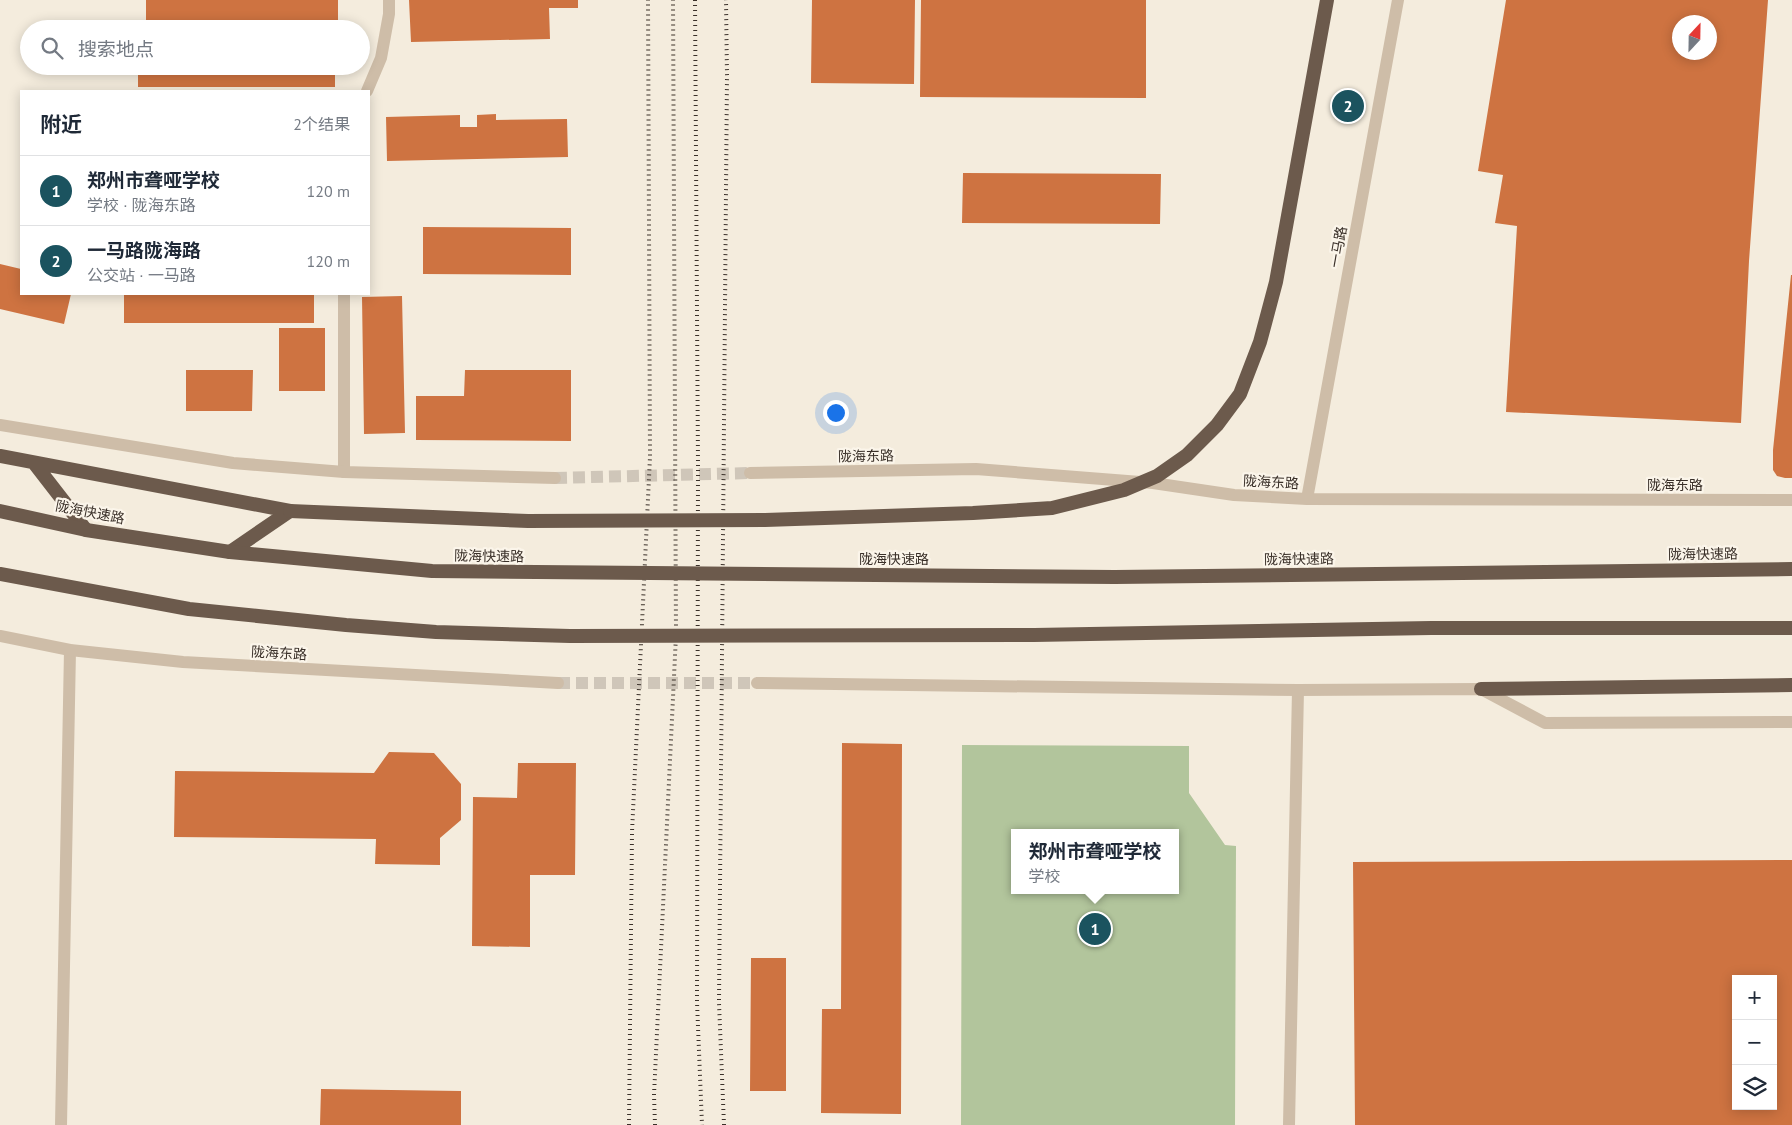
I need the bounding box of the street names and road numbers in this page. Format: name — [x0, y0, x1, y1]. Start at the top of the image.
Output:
street label: 一马路 — [1325, 225, 1351, 269]
street label: 陇海东路 — [838, 447, 894, 465]
street label: 陇海东路 — [1243, 472, 1299, 492]
street label: 陇海东路 — [1647, 476, 1703, 494]
street label: 陇海快速路 — [54, 496, 126, 528]
street label: 陇海快速路 — [1668, 544, 1738, 564]
street label: 陇海快速路 — [454, 546, 524, 566]
street label: 陇海快速路 — [1264, 549, 1334, 569]
street label: 陇海快速路 — [859, 550, 929, 568]
street label: 陇海东路 — [251, 643, 307, 663]

